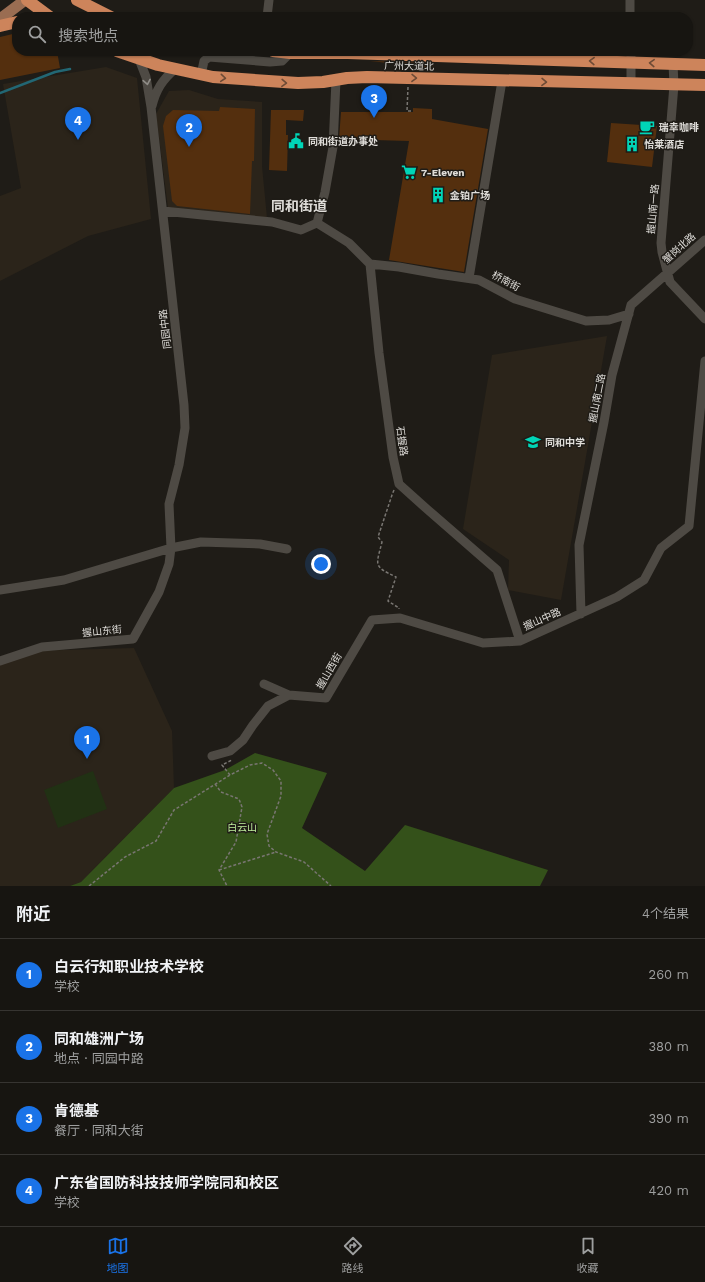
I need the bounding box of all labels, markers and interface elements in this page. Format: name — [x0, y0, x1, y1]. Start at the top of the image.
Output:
search box — [12, 12, 693, 56]
icon: search — [26, 23, 48, 45]
text: 搜索地点 — [58, 27, 118, 45]
one-way arrow — [589, 56, 595, 65]
one-way arrow — [649, 59, 655, 68]
street label: 广州大道北 — [384, 60, 434, 72]
one-way arrow — [220, 74, 226, 83]
one-way arrow — [411, 74, 417, 82]
one-way arrow — [541, 78, 547, 86]
one-way arrow — [142, 79, 151, 86]
one-way arrow — [281, 79, 287, 87]
pin: 3 — [361, 85, 387, 118]
pin: 4 — [65, 107, 91, 140]
pin: 2 — [176, 114, 202, 147]
cafe icon: 瑞幸咖啡 — [638, 118, 656, 136]
place label: 瑞幸咖啡 — [659, 122, 699, 133]
public building icon: 同和街道办事处 — [287, 132, 305, 150]
building icon: 怡莱酒店 — [623, 135, 641, 153]
place label: 同和街道办事处 — [308, 136, 378, 147]
place label: 怡莱酒店 — [644, 139, 684, 150]
supermarket icon: 7-Eleven — [400, 163, 418, 181]
place label: 7-Eleven — [421, 167, 465, 178]
street label: 握山南一路 — [645, 184, 661, 234]
building icon: 金铂广场 — [429, 186, 447, 204]
place label: 金铂广场 — [449, 190, 490, 201]
district label: 同和街道 — [271, 198, 327, 214]
street label: 蟹岗北路 — [660, 231, 698, 265]
street label: 桥南街 — [490, 269, 522, 293]
street label: 同园中路 — [157, 308, 173, 350]
street label: 握山南二路 — [587, 372, 607, 424]
street label: 石握路 — [394, 425, 410, 457]
school or university icon: 同和中学 — [524, 433, 542, 451]
place label: 同和中学 — [545, 437, 585, 448]
your location — [311, 554, 331, 574]
street label: 握山中路 — [521, 606, 563, 632]
street label: 握山东街 — [82, 623, 122, 639]
street label: 握山西街 — [314, 651, 344, 691]
pin: 1 — [74, 726, 100, 759]
park label: 白云山 — [227, 822, 257, 833]
text: 附近 — [16, 904, 50, 924]
text: 4个结果 — [642, 906, 689, 921]
text: 白云行知职业技术学校 — [54, 958, 204, 976]
text: 1 — [26, 967, 32, 982]
text: 260 m — [649, 967, 689, 982]
text: 学校 — [54, 979, 80, 994]
text: 同和雄洲广场 — [54, 1030, 144, 1048]
text: 2 — [25, 1039, 33, 1054]
text: 380 m — [649, 1039, 689, 1054]
text: 地点 · 同园中路 — [54, 1051, 144, 1066]
text: 肯德基 — [54, 1102, 99, 1120]
text: 3 — [25, 1111, 33, 1126]
text: 390 m — [648, 1111, 689, 1126]
text: 餐厅 · 同和大街 — [54, 1123, 144, 1138]
text: 广东省国防科技技师学院同和校区 — [54, 1174, 279, 1192]
text: 4 — [25, 1183, 33, 1198]
text: 420 m — [649, 1183, 689, 1198]
text: 学校 — [54, 1195, 80, 1210]
tab: 地图 — [107, 1235, 129, 1275]
tab: 路线 — [342, 1235, 364, 1275]
tab: 收藏 — [577, 1235, 599, 1275]

